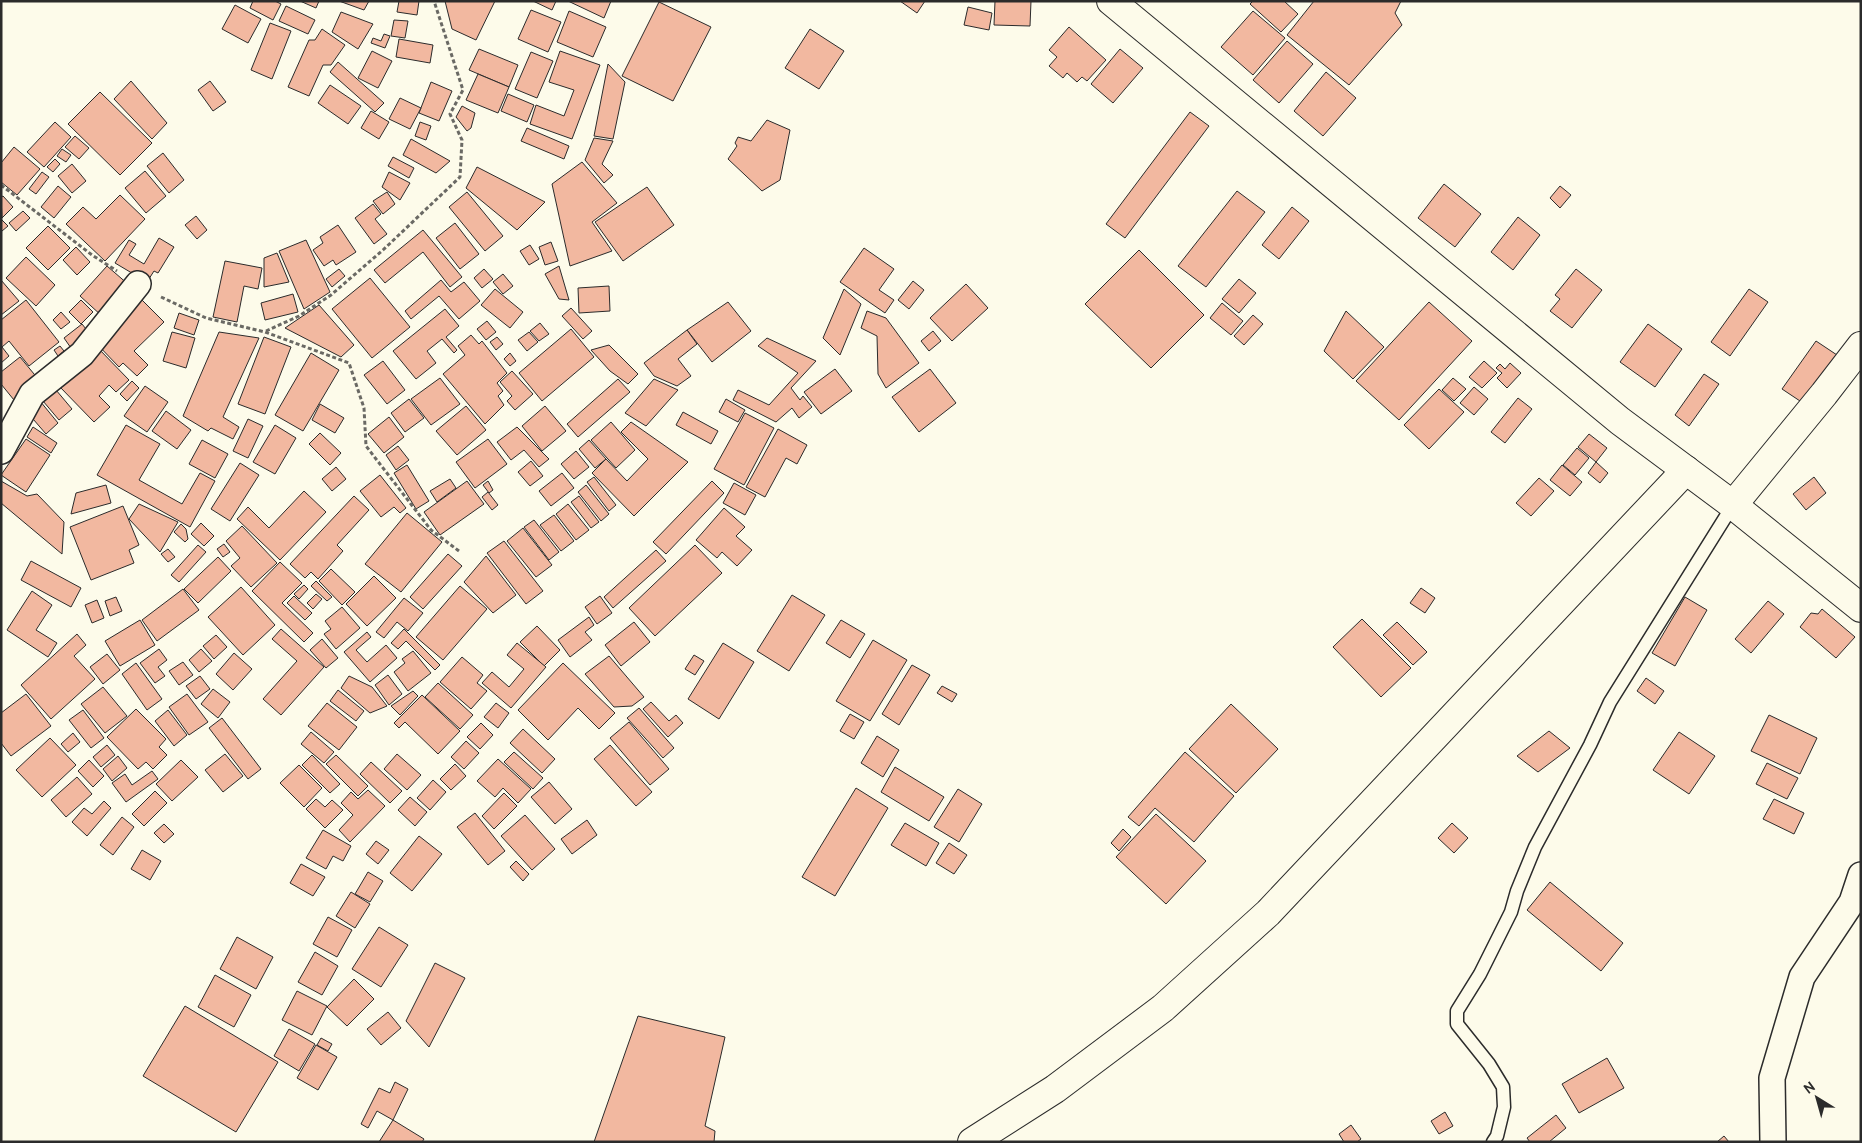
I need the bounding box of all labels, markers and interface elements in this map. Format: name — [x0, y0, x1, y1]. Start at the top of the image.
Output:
north arrow — [1792, 1073, 1842, 1123]
text: N — [1800, 1077, 1819, 1098]

